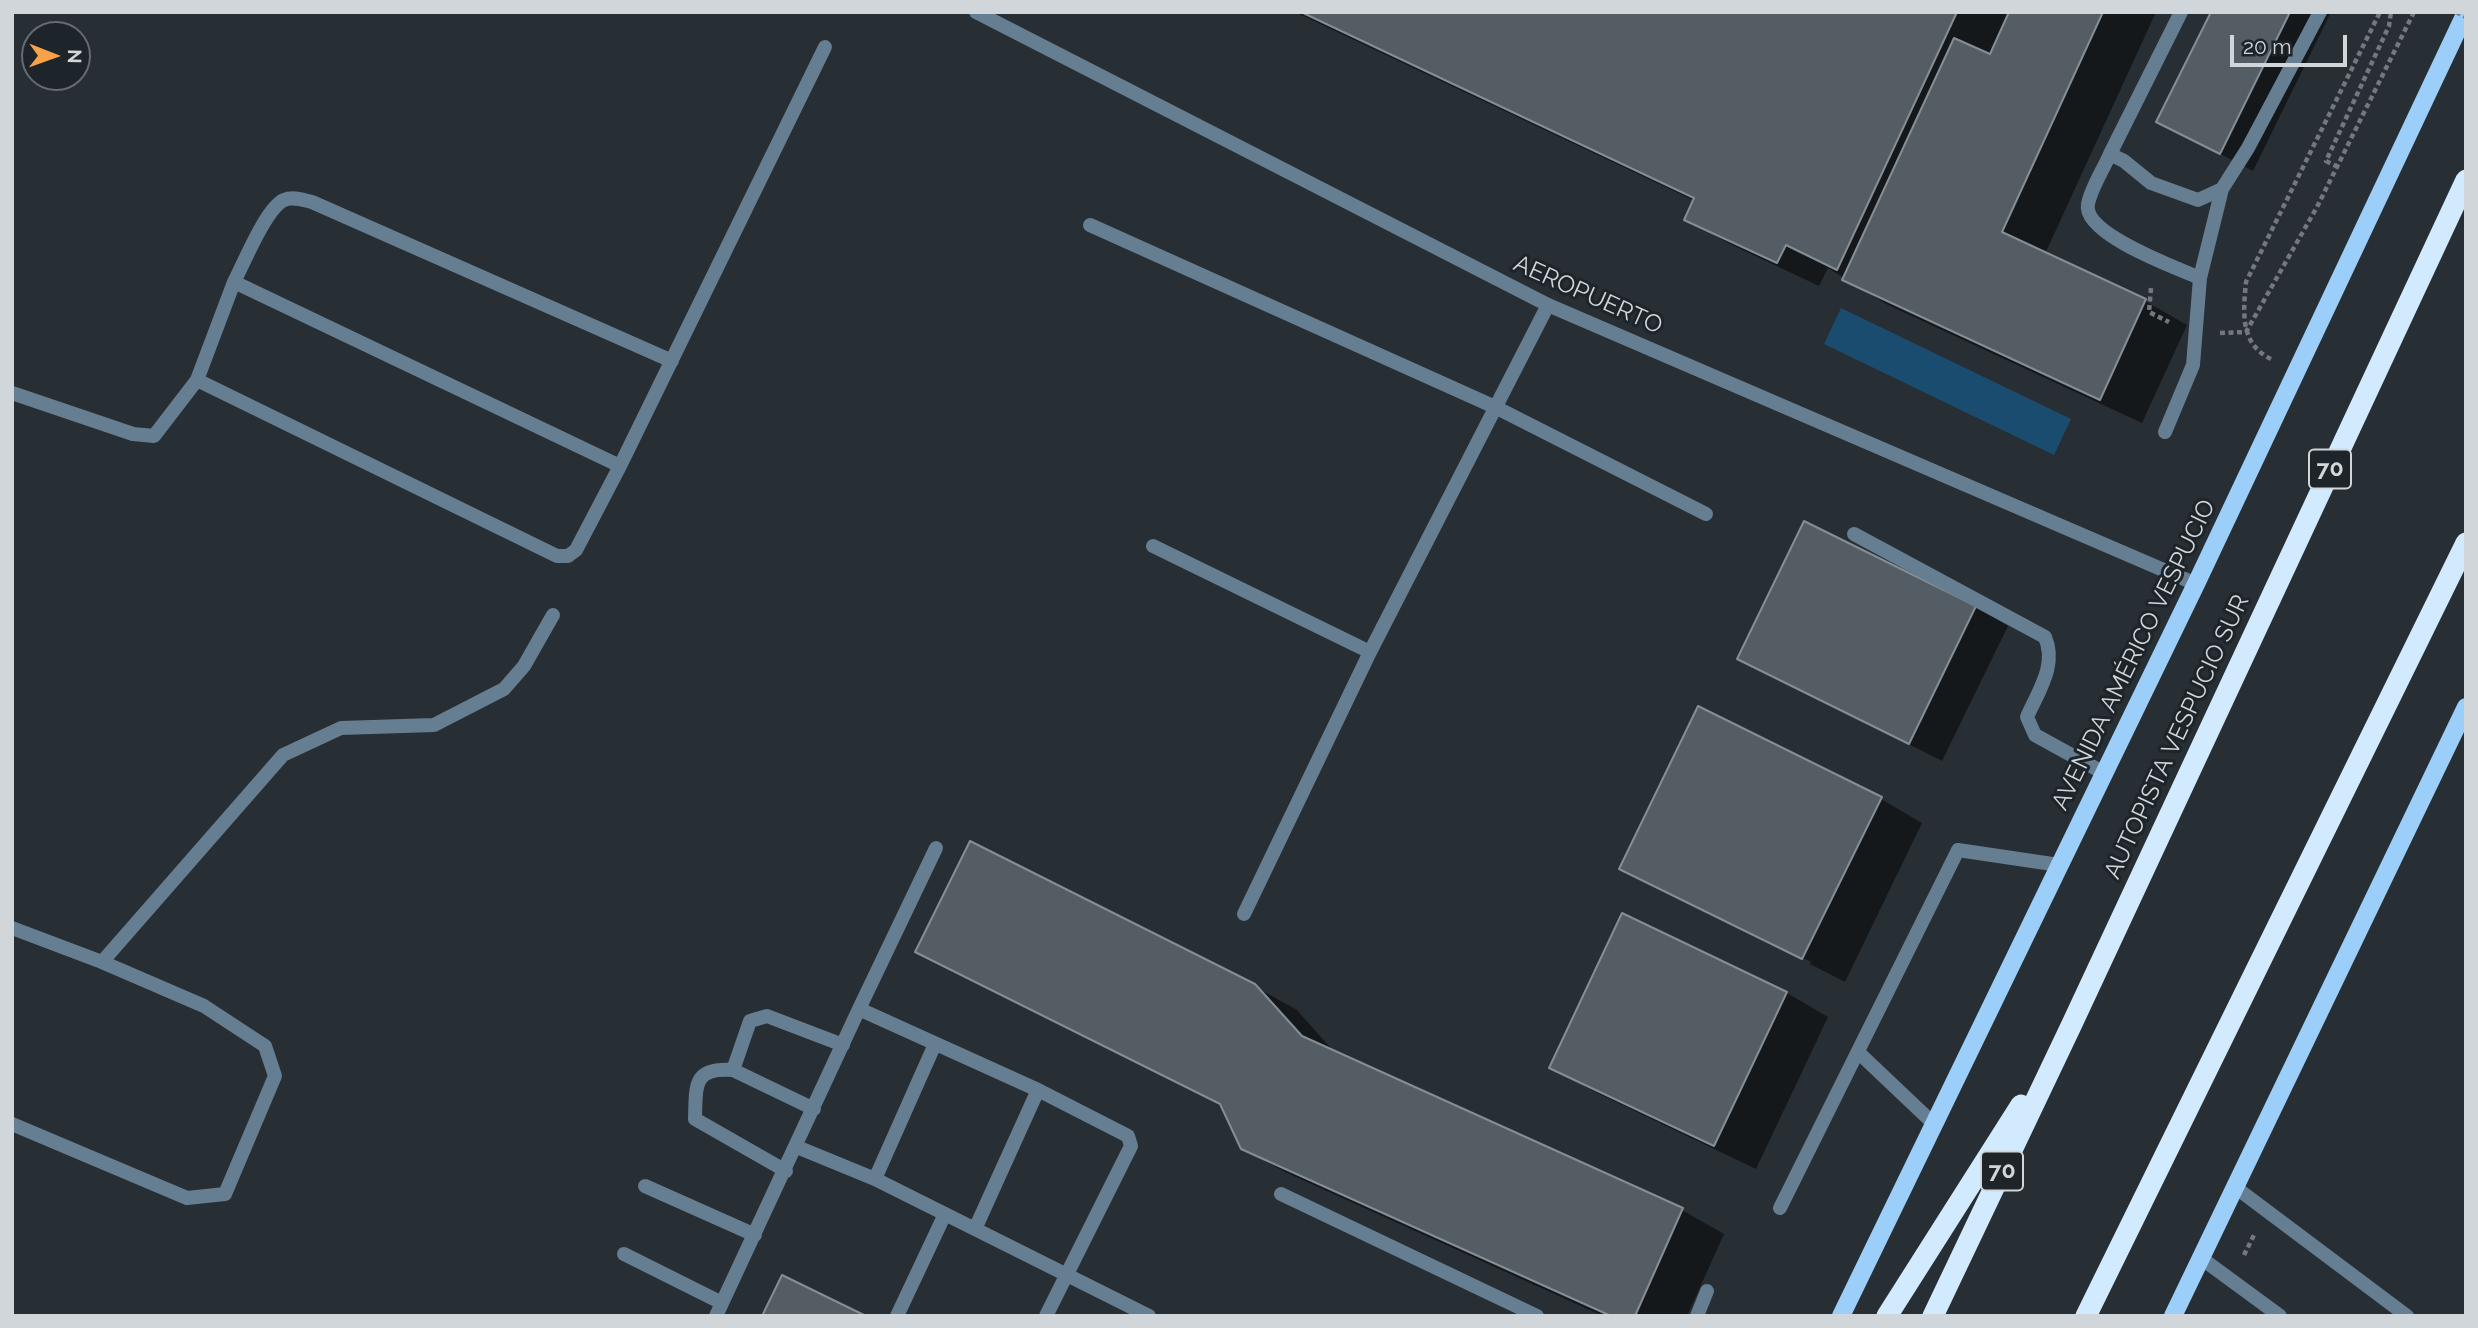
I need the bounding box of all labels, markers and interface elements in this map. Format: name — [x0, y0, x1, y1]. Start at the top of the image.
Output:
north arrow — [21, 21, 91, 91]
scale bar — [2233, 21, 2350, 65]
text: 20 m — [2243, 34, 2291, 59]
text: N — [64, 49, 86, 64]
street label: AEROPUERTO — [1509, 249, 1667, 341]
road number: 70 — [2309, 449, 2351, 489]
street label: AVENIDA AMÉRICO VESPUCIO — [2046, 495, 2222, 815]
street label: AUTOPISTA VESPUCIO SUR — [2098, 591, 2256, 883]
road number: 70 — [1981, 1152, 2023, 1190]

